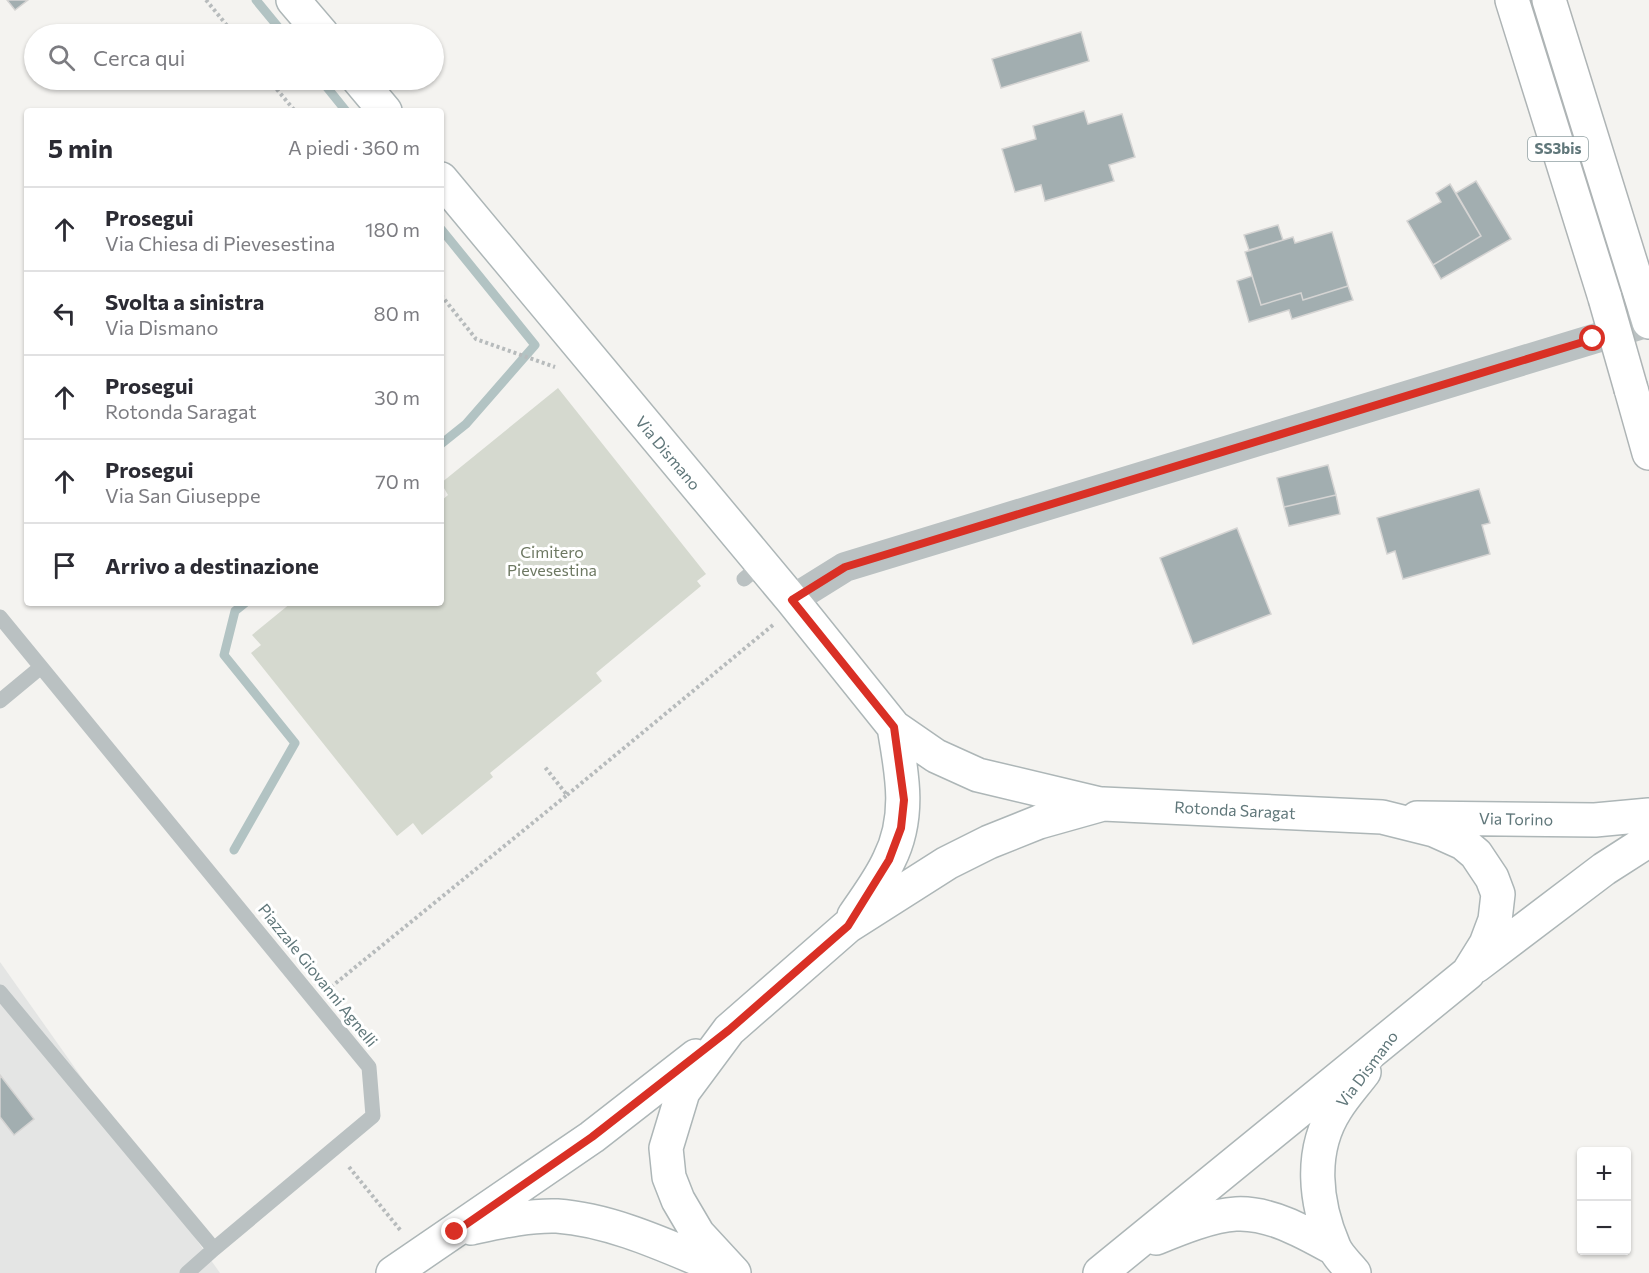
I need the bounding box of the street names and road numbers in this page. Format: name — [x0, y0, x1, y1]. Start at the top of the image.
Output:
road number: SS3bis — [1528, 137, 1588, 161]
street label: Via Dismano — [632, 412, 705, 494]
street label: Rotonda Saragat — [1174, 797, 1297, 822]
street label: Via Torino — [1479, 808, 1553, 829]
street label: Piazzale Giovanni Agnelli — [255, 899, 382, 1050]
street label: Via Dismano — [1332, 1027, 1401, 1111]

